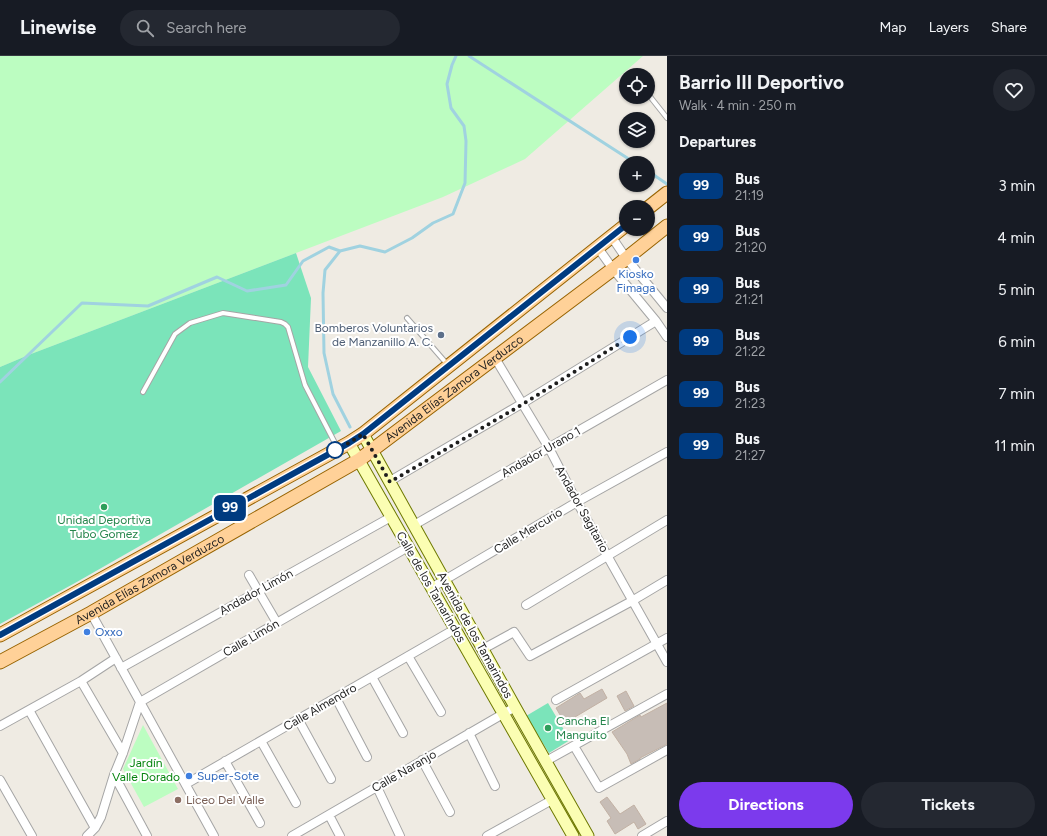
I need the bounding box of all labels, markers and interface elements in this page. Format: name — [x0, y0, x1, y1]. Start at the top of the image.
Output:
search box — [120, 10, 400, 46]
text: Linewise — [20, 16, 96, 39]
icon: search — [134, 17, 156, 39]
text: Search here — [166, 19, 246, 37]
text: Map — [879, 19, 907, 36]
text: Layers — [929, 19, 969, 36]
text: Share — [991, 19, 1027, 36]
map controls — [619, 68, 655, 236]
button: locate — [619, 68, 655, 104]
button: heart — [993, 69, 1035, 111]
text: Barrio III Deportivo — [679, 71, 844, 94]
text: Walk · 4 min · 250 m — [679, 98, 796, 113]
button: layers — [619, 112, 655, 148]
text: Departures — [679, 133, 756, 151]
button: + — [619, 156, 655, 192]
text: Bus — [735, 170, 760, 188]
text: 99 — [693, 177, 709, 194]
text: 3 min — [999, 177, 1035, 195]
text: 21:19 — [735, 188, 764, 203]
button: − — [619, 200, 655, 236]
text: Bus — [735, 222, 760, 240]
text: 99 — [693, 229, 709, 246]
text: 4 min — [997, 229, 1035, 247]
text: 21:20 — [735, 240, 767, 255]
marker: Kiosko Fimaga — [631, 255, 641, 265]
place label: Kiosko Fimaga — [617, 267, 655, 295]
text: Bus — [735, 274, 760, 292]
text: 99 — [693, 281, 709, 298]
text: 5 min — [998, 281, 1035, 299]
text: 21:21 — [735, 292, 764, 307]
place label: Bomberos Voluntarios de Manzanillo A. C. — [314, 321, 433, 349]
text: Bus — [735, 326, 760, 344]
your location — [620, 327, 640, 347]
marker: Bomberos Voluntarios de Manzanillo A. C. — [436, 330, 446, 340]
street label: Avenida Elías Zamora Verduzco — [382, 332, 526, 445]
text: 99 — [693, 333, 709, 350]
text: 6 min — [998, 333, 1035, 351]
text: 21:22 — [735, 344, 765, 359]
text: Bus — [735, 378, 760, 396]
text: 99 — [693, 385, 709, 402]
text: 7 min — [999, 385, 1035, 403]
text: 21:23 — [735, 396, 765, 411]
street label: Andador Urano 1 — [499, 424, 583, 480]
text: Bus — [735, 430, 760, 448]
text: 99 — [693, 437, 709, 454]
text: 11 min — [994, 437, 1035, 455]
unlabelled marker — [326, 441, 344, 459]
text: 21:27 — [735, 448, 765, 463]
street label: Andador Sagitario — [552, 463, 612, 555]
line badge: 99 — [212, 495, 248, 521]
text: 99 — [222, 499, 238, 516]
marker: Unidad Deportiva Tubo Gomez — [99, 502, 109, 512]
street label: Calle Mercurio — [491, 505, 565, 557]
place label: Unidad Deportiva Tubo Gomez — [57, 513, 151, 541]
street label: Calle de los Tamarindos — [394, 529, 469, 645]
street label: Avenida Elías Zamora Verduzco — [73, 531, 227, 627]
street label: Andador Limón — [217, 566, 295, 618]
street label: Avenida de los Tamarindos — [434, 569, 516, 701]
street label: Calle Limón — [220, 616, 282, 660]
place label: Oxxo — [95, 625, 123, 639]
marker: Oxxo — [82, 627, 92, 637]
street label: Calle Almendro — [281, 680, 359, 734]
place label: Cancha El Manguito — [556, 714, 609, 742]
marker: Cancha El Manguito — [543, 723, 553, 733]
street label: Calle Naranjo — [369, 747, 439, 795]
park label: Jardín Valle Dorado — [112, 756, 180, 784]
place label: Super-Sote — [197, 769, 260, 783]
marker: Super-Sote — [184, 771, 194, 781]
button: Directions — [679, 782, 853, 828]
button: Tickets — [861, 782, 1035, 828]
place label: Liceo Del Valle — [186, 793, 265, 807]
marker: Liceo Del Valle — [173, 795, 183, 805]

